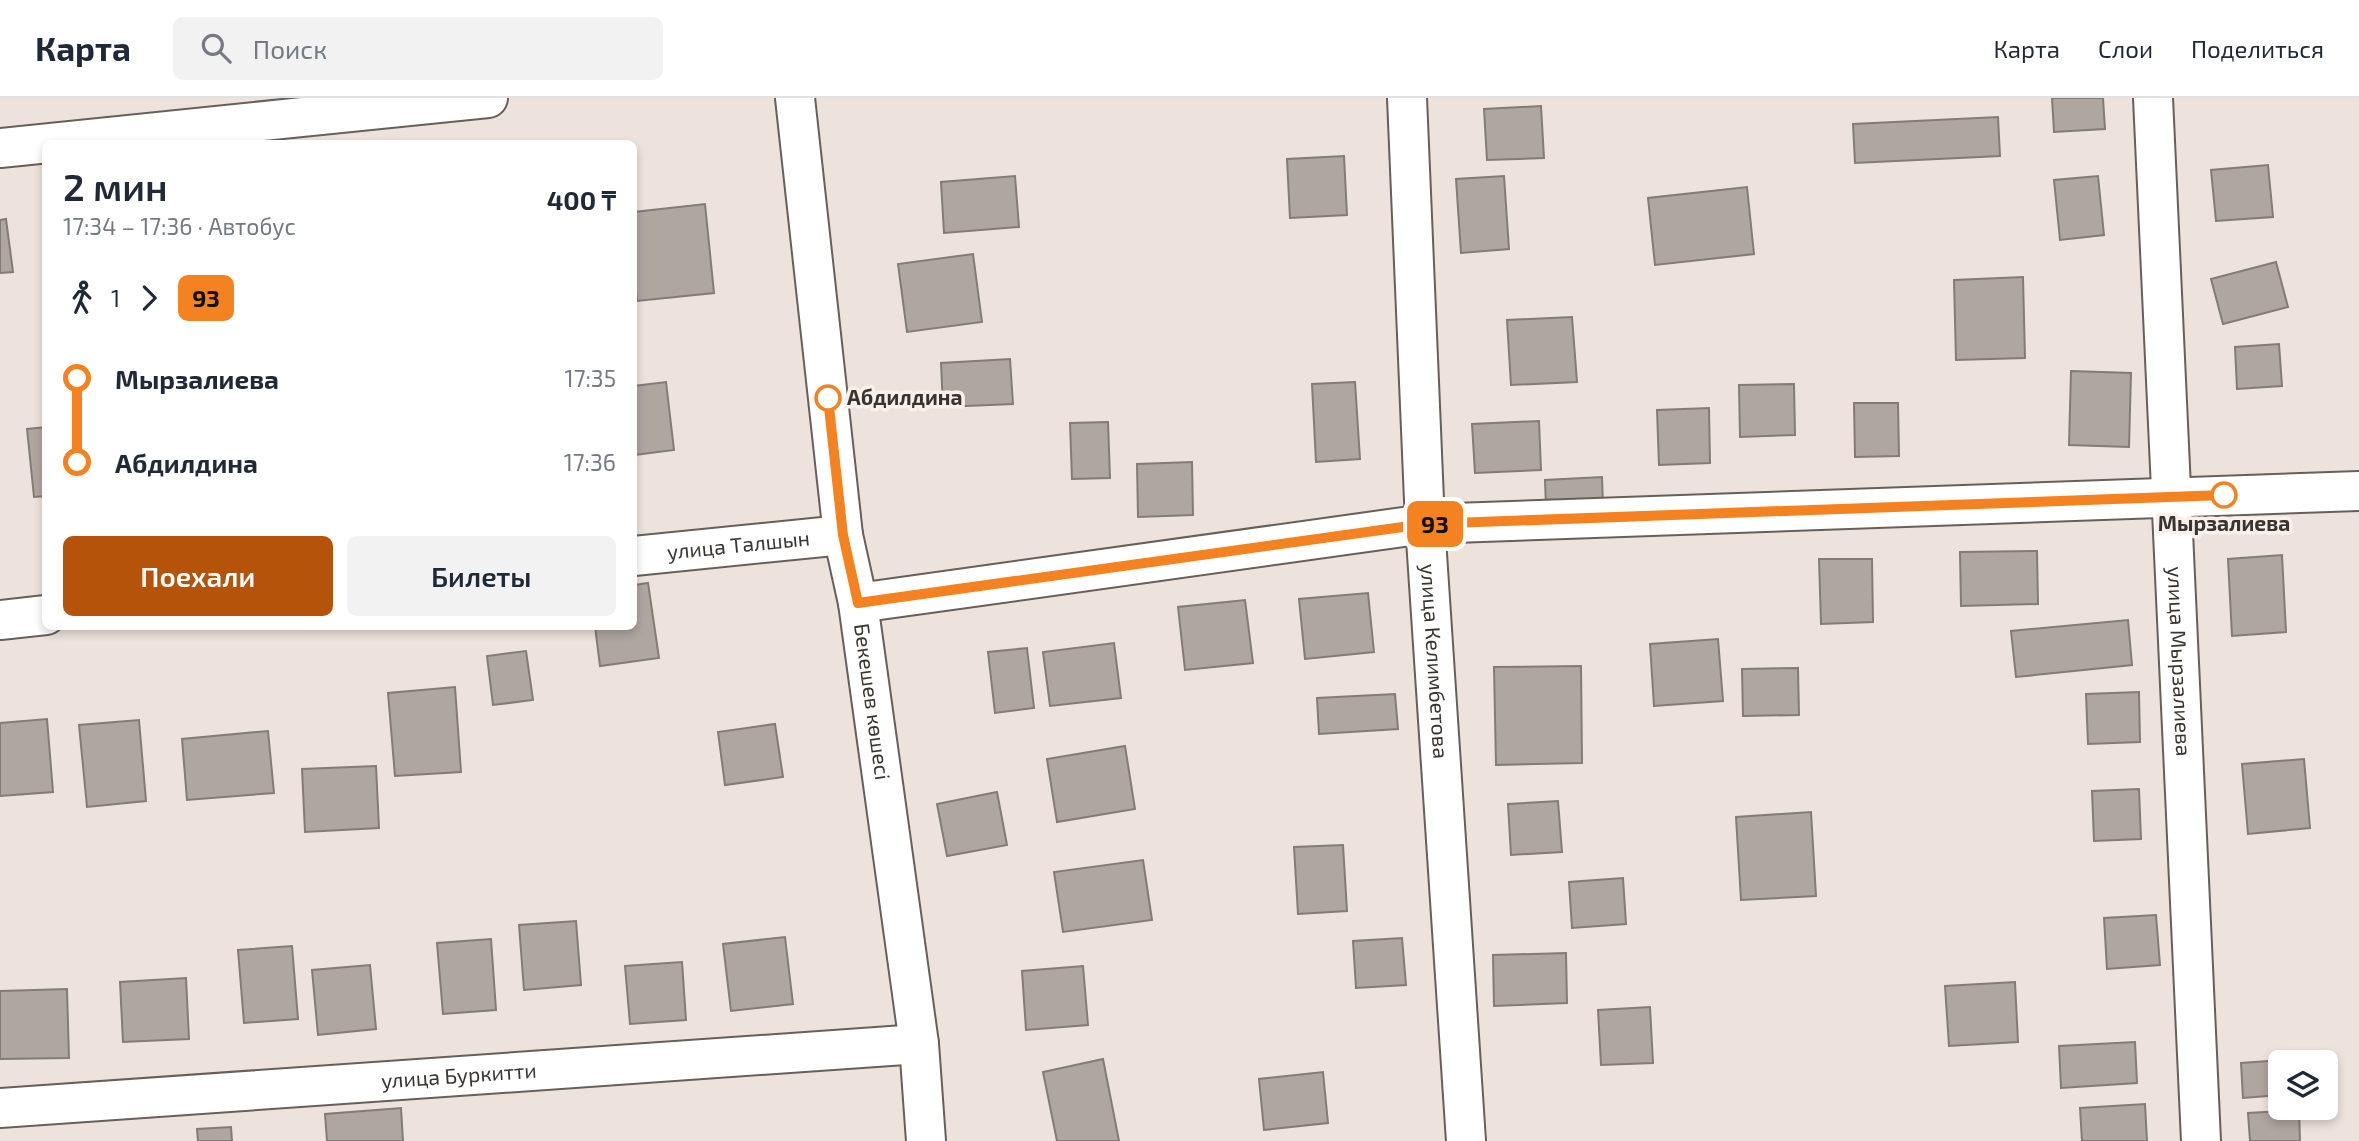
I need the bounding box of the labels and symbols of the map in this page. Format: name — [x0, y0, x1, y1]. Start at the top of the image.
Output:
place label: Абдилдина — [847, 384, 962, 409]
marker: Абдилдина — [815, 385, 841, 411]
marker: Мырзалиева — [2211, 482, 2237, 508]
line badge: 93 — [1404, 501, 1466, 547]
place label: Мырзалиева — [2158, 510, 2290, 535]
street label: улица Талшын — [666, 524, 811, 565]
street label: улица Келимбетова — [1416, 563, 1455, 760]
street label: улица Мырзалиева — [2163, 566, 2197, 757]
street label: Бекешев көшесі — [850, 622, 896, 782]
street label: улица Буркитти — [380, 1057, 537, 1093]

